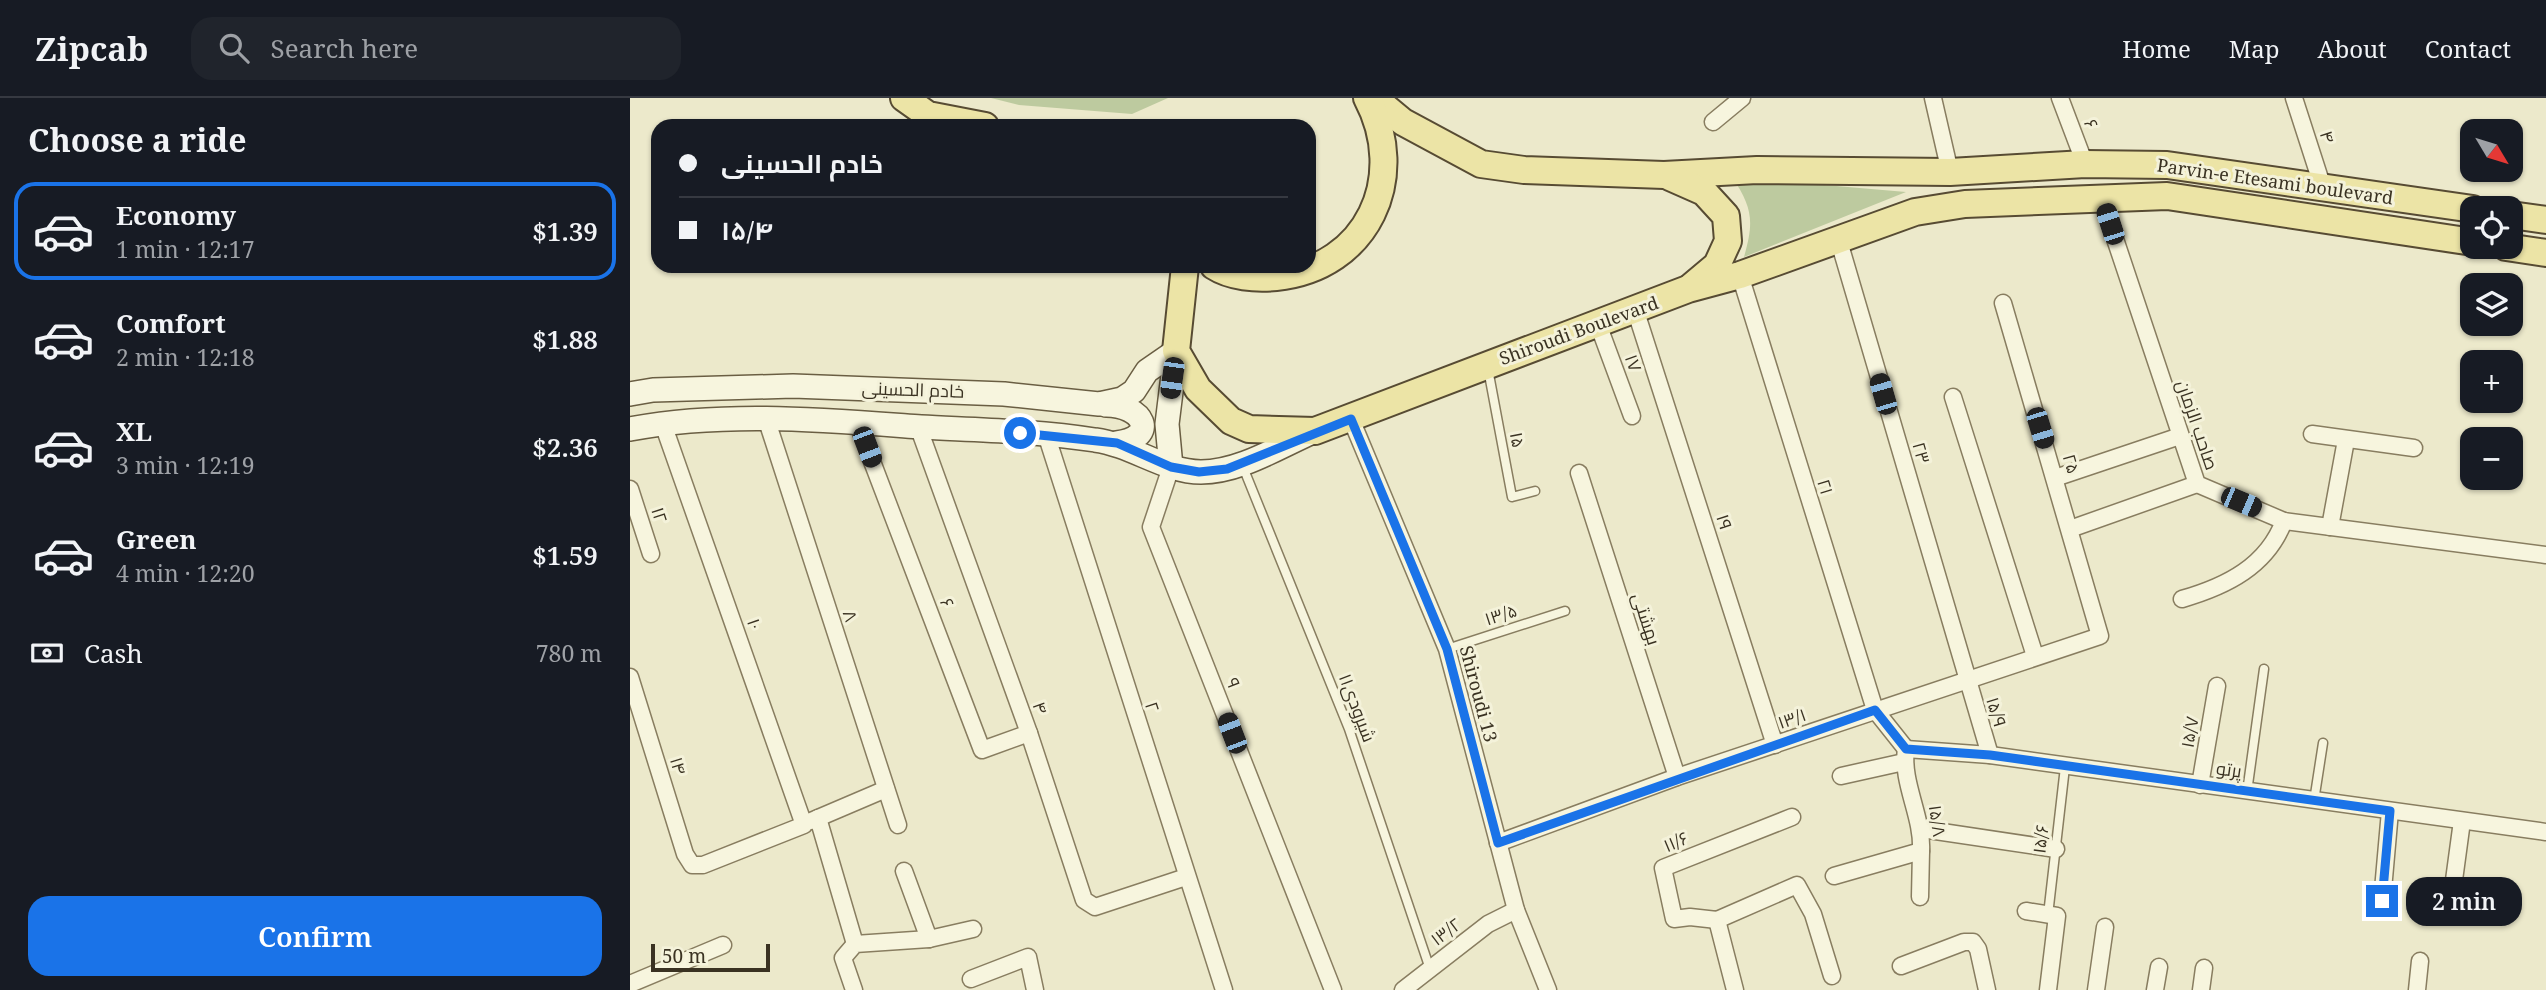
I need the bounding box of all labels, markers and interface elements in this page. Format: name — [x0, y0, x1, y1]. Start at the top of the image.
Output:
search box — [191, 17, 681, 80]
text: Zipcab — [35, 26, 149, 71]
icon: search — [215, 29, 253, 67]
text: Search here — [271, 30, 418, 66]
text: Home — [2122, 32, 2191, 65]
text: Map — [2229, 32, 2280, 65]
text: About — [2318, 32, 2387, 65]
text: Contact — [2425, 32, 2511, 65]
street label: ۶ — [2079, 115, 2105, 132]
text: Choose a ride — [28, 118, 247, 161]
north arrow — [2460, 119, 2524, 182]
map controls — [2460, 119, 2523, 490]
street label: ۴ — [2315, 127, 2341, 146]
text: خادم الحسینی — [721, 145, 883, 181]
street label: Parvin-e Etesami boulevard — [2156, 153, 2395, 209]
button: locate — [2460, 196, 2523, 259]
text: Economy — [116, 197, 236, 233]
icon: car — [32, 200, 95, 263]
car — [2094, 201, 2127, 247]
text: ۱۵/۴ — [721, 212, 773, 248]
text: $1.39 — [532, 213, 598, 249]
text: 1 min · 12:17 — [116, 233, 254, 265]
button: layers — [2460, 273, 2523, 336]
street label: Shiroudi Boulevard — [1496, 290, 1662, 370]
text: Comfort — [116, 305, 226, 341]
icon: car — [32, 308, 95, 371]
text: $1.88 — [532, 321, 598, 357]
text: 2 min · 12:18 — [116, 341, 254, 373]
button: + — [2460, 350, 2523, 413]
street label: ۱۷ — [1620, 351, 1648, 375]
car — [1159, 356, 1186, 400]
car — [1868, 371, 1899, 417]
street label: خادم الحسینی — [861, 375, 965, 404]
street label: صاحب الزمان — [2171, 377, 2225, 473]
car — [2024, 405, 2057, 451]
text: XL — [116, 413, 152, 449]
icon: car — [32, 416, 95, 479]
route start — [1004, 417, 1036, 449]
car — [850, 424, 885, 470]
button: − — [2460, 427, 2523, 490]
text: $2.36 — [532, 429, 598, 465]
street label: ۱۵ — [1505, 430, 1531, 450]
street label: ۲۳ — [1907, 439, 1936, 466]
text: 3 min · 12:19 — [116, 449, 254, 481]
street label: ۲۵ — [2058, 451, 2086, 476]
street label: ۲۱ — [1812, 476, 1840, 497]
car — [2218, 484, 2265, 520]
street label: ۱۲ — [646, 504, 674, 526]
street label: ۱۹ — [1711, 511, 1739, 532]
text: Green — [116, 521, 197, 557]
icon: car — [32, 524, 95, 587]
text: $1.59 — [532, 537, 598, 573]
text: 4 min · 12:20 — [116, 557, 254, 589]
street label: بهشتی — [1627, 590, 1667, 648]
street label: ۶ — [935, 594, 961, 611]
street label: ۱۳/۵ — [1481, 598, 1520, 631]
street label: ۸ — [838, 607, 864, 625]
street label: ۱۰ — [742, 615, 768, 632]
icon: cash — [28, 634, 66, 672]
text: Cash — [84, 635, 143, 671]
text: 780 m — [536, 637, 602, 669]
street label: Shiroudi 13 — [1455, 643, 1503, 745]
street label: ۱۱شیرودی — [1334, 670, 1382, 745]
street label: ۹ — [1221, 674, 1247, 691]
street label: ۱۵/۹ — [1981, 694, 2013, 730]
street label: ۴ — [1028, 698, 1054, 717]
street label: ۲ — [1140, 698, 1166, 715]
street label: ۱۳/۱ — [1774, 702, 1809, 734]
car — [1215, 710, 1250, 756]
street label: ۱۵/۷ — [2174, 714, 2204, 750]
street label: ۱۴ — [665, 754, 693, 778]
street label: پرتو — [2215, 755, 2244, 784]
street label: ۱۵/۸ — [1924, 803, 1952, 838]
street label: ۱۵/۶ — [2026, 823, 2054, 855]
street label: ۱۱/۶ — [1659, 825, 1692, 857]
callout: 2 min — [2406, 876, 2522, 926]
route end — [2366, 885, 2398, 917]
text: 2 min — [2432, 885, 2496, 917]
button: Confirm — [28, 896, 602, 976]
street label: ۱۳/۲ — [1425, 912, 1466, 951]
scale bar — [651, 941, 770, 973]
text: 50 m — [662, 943, 706, 969]

